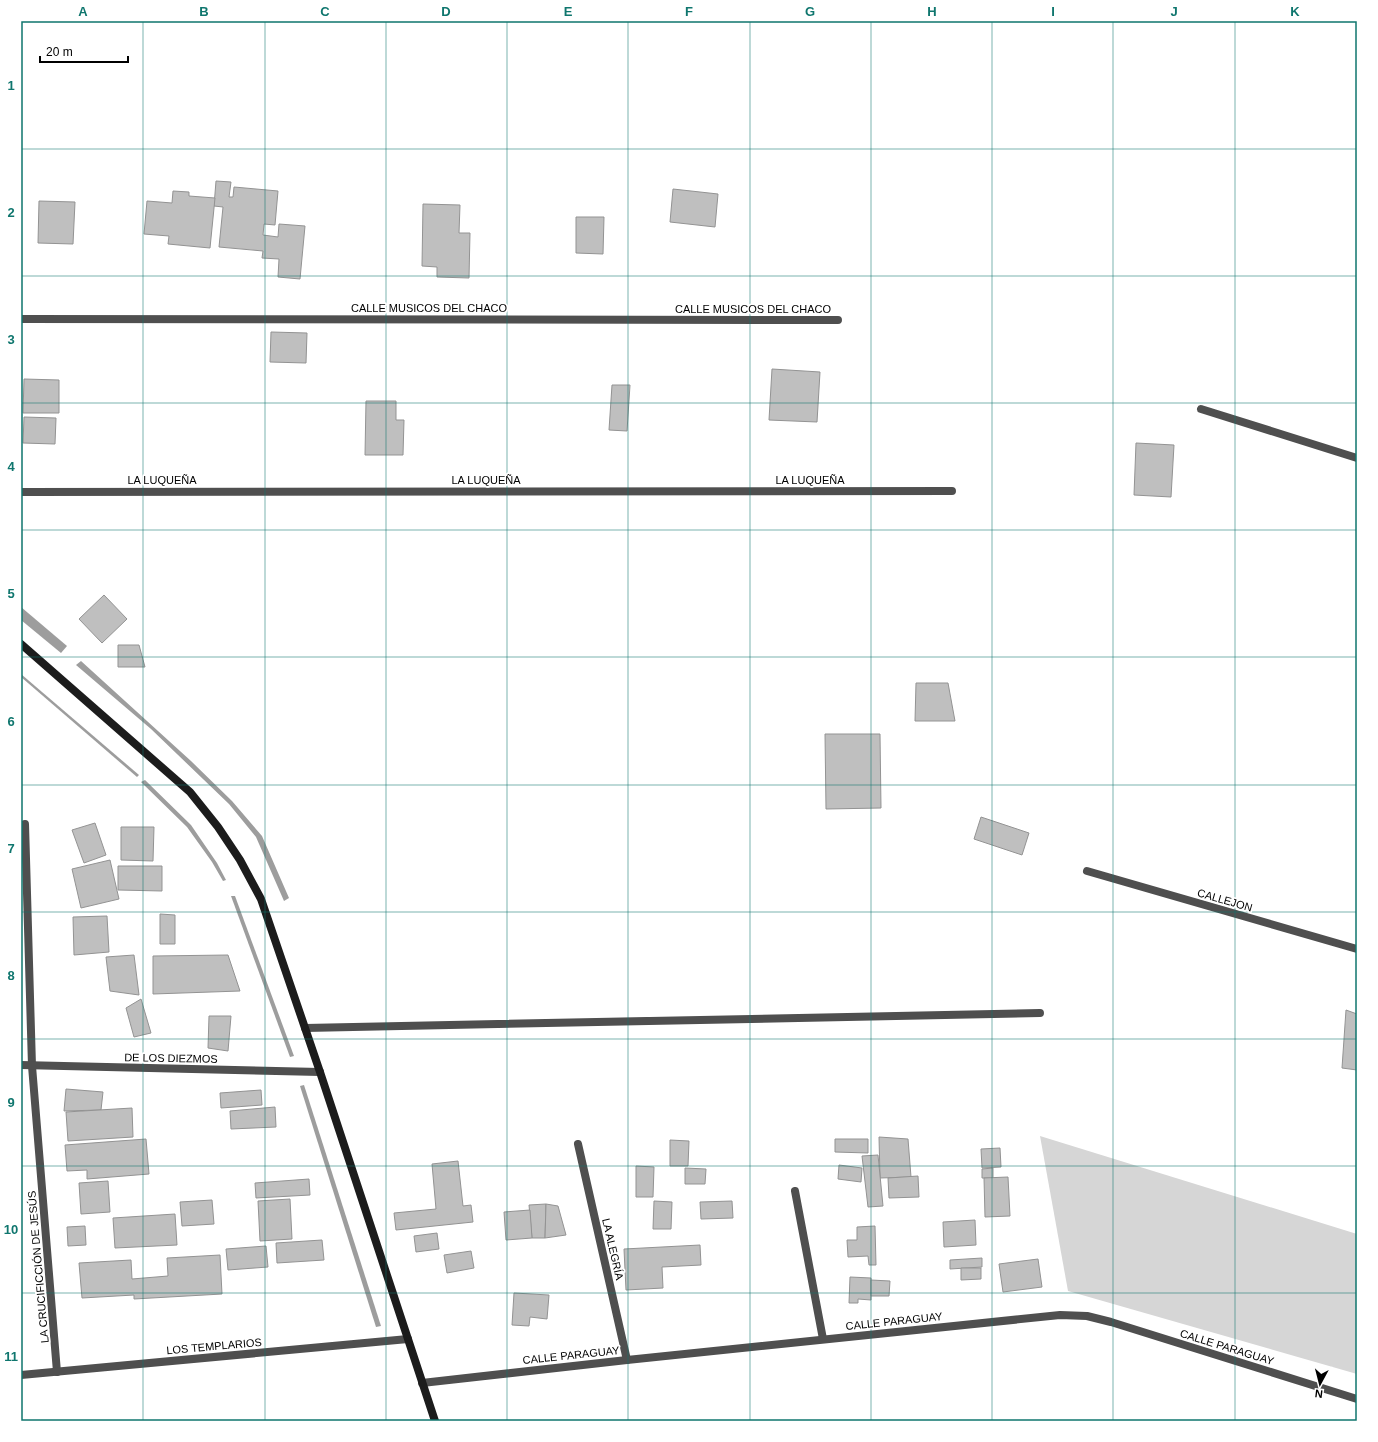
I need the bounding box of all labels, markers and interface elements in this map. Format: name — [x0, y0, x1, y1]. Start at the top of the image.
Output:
text: A — [78, 4, 88, 19]
text: B — [199, 4, 209, 19]
text: C — [320, 4, 330, 19]
text: D — [441, 4, 451, 19]
text: E — [564, 4, 573, 19]
text: F — [685, 4, 693, 19]
text: G — [805, 4, 815, 19]
text: H — [927, 4, 937, 19]
text: I — [1051, 4, 1055, 19]
text: J — [1170, 4, 1178, 19]
text: K — [1290, 4, 1300, 19]
scale bar — [40, 38, 128, 64]
text: 20 m — [46, 45, 73, 59]
text: 1 — [7, 78, 15, 93]
text: 2 — [7, 205, 15, 220]
street label: CALLE MUSICOS DEL CHACO — [351, 302, 507, 314]
street label: CALLE MUSICOS DEL CHACO — [675, 303, 831, 315]
text: 3 — [7, 332, 15, 347]
text: 4 — [7, 459, 15, 474]
street label: LA LUQUEÑA — [127, 474, 197, 486]
street label: LA LUQUEÑA — [451, 474, 521, 486]
street label: LA LUQUEÑA — [775, 474, 845, 486]
text: 5 — [7, 586, 15, 601]
text: 6 — [7, 714, 15, 729]
text: 7 — [7, 841, 15, 856]
street label: CALLEJON — [1196, 886, 1254, 914]
text: 8 — [7, 968, 15, 983]
street label: DE LOS DIEZMOS — [124, 1051, 218, 1065]
text: 9 — [7, 1095, 15, 1110]
street label: LA CRUCIFICCIÓN DE JESÚS — [25, 1190, 51, 1344]
street label: LA ALEGRÍA — [600, 1217, 626, 1282]
text: 10 — [4, 1222, 18, 1237]
street label: CALLE PARAGUAY — [845, 1310, 944, 1332]
street label: CALLE PARAGUAY — [1179, 1327, 1276, 1367]
street label: LOS TEMPLARIOS — [166, 1336, 262, 1356]
street label: CALLE PARAGUAY — [522, 1344, 621, 1366]
text: 11 — [4, 1349, 18, 1364]
north arrow — [1300, 1364, 1340, 1404]
text: N — [1314, 1387, 1323, 1400]

